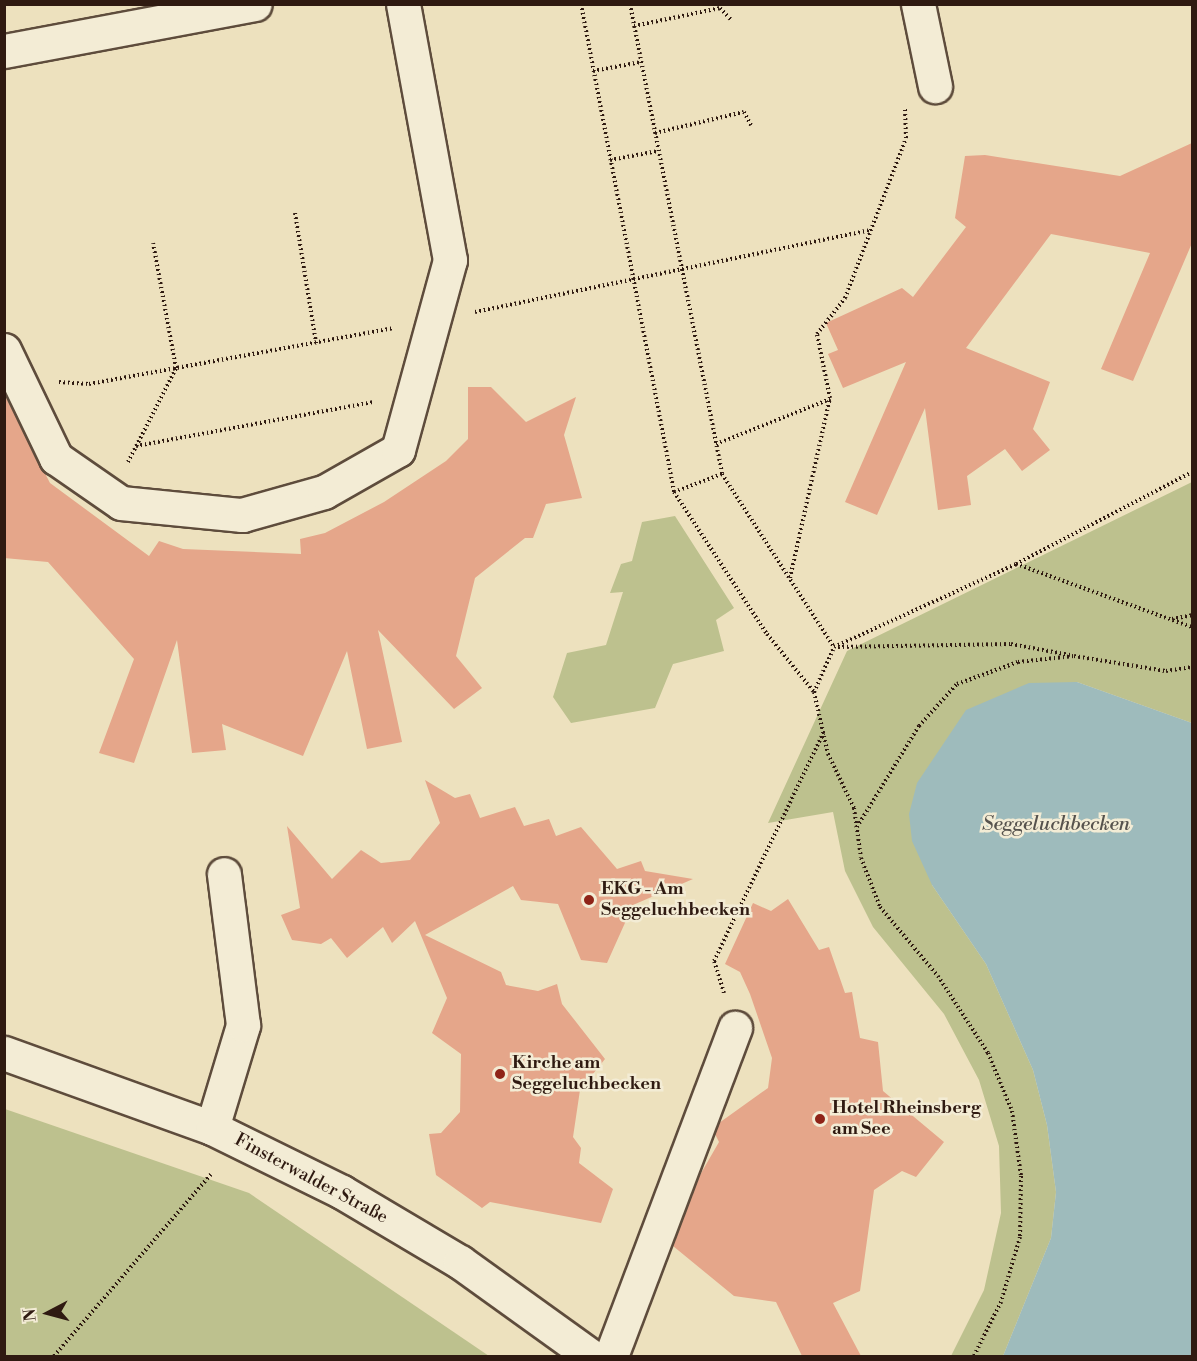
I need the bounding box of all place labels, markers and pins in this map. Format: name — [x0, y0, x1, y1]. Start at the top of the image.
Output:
place label: EKG - Am Seggeluchbecken — [601, 879, 750, 922]
marker: EKG - Am Seggeluchbecken — [582, 893, 596, 907]
place label: Kirche am Seggeluchbecken — [512, 1053, 661, 1096]
marker: Kirche am Seggeluchbecken — [493, 1067, 507, 1081]
place label: Hotel Rheinsberg am See — [832, 1098, 981, 1140]
marker: Hotel Rheinsberg am See — [813, 1112, 827, 1126]

